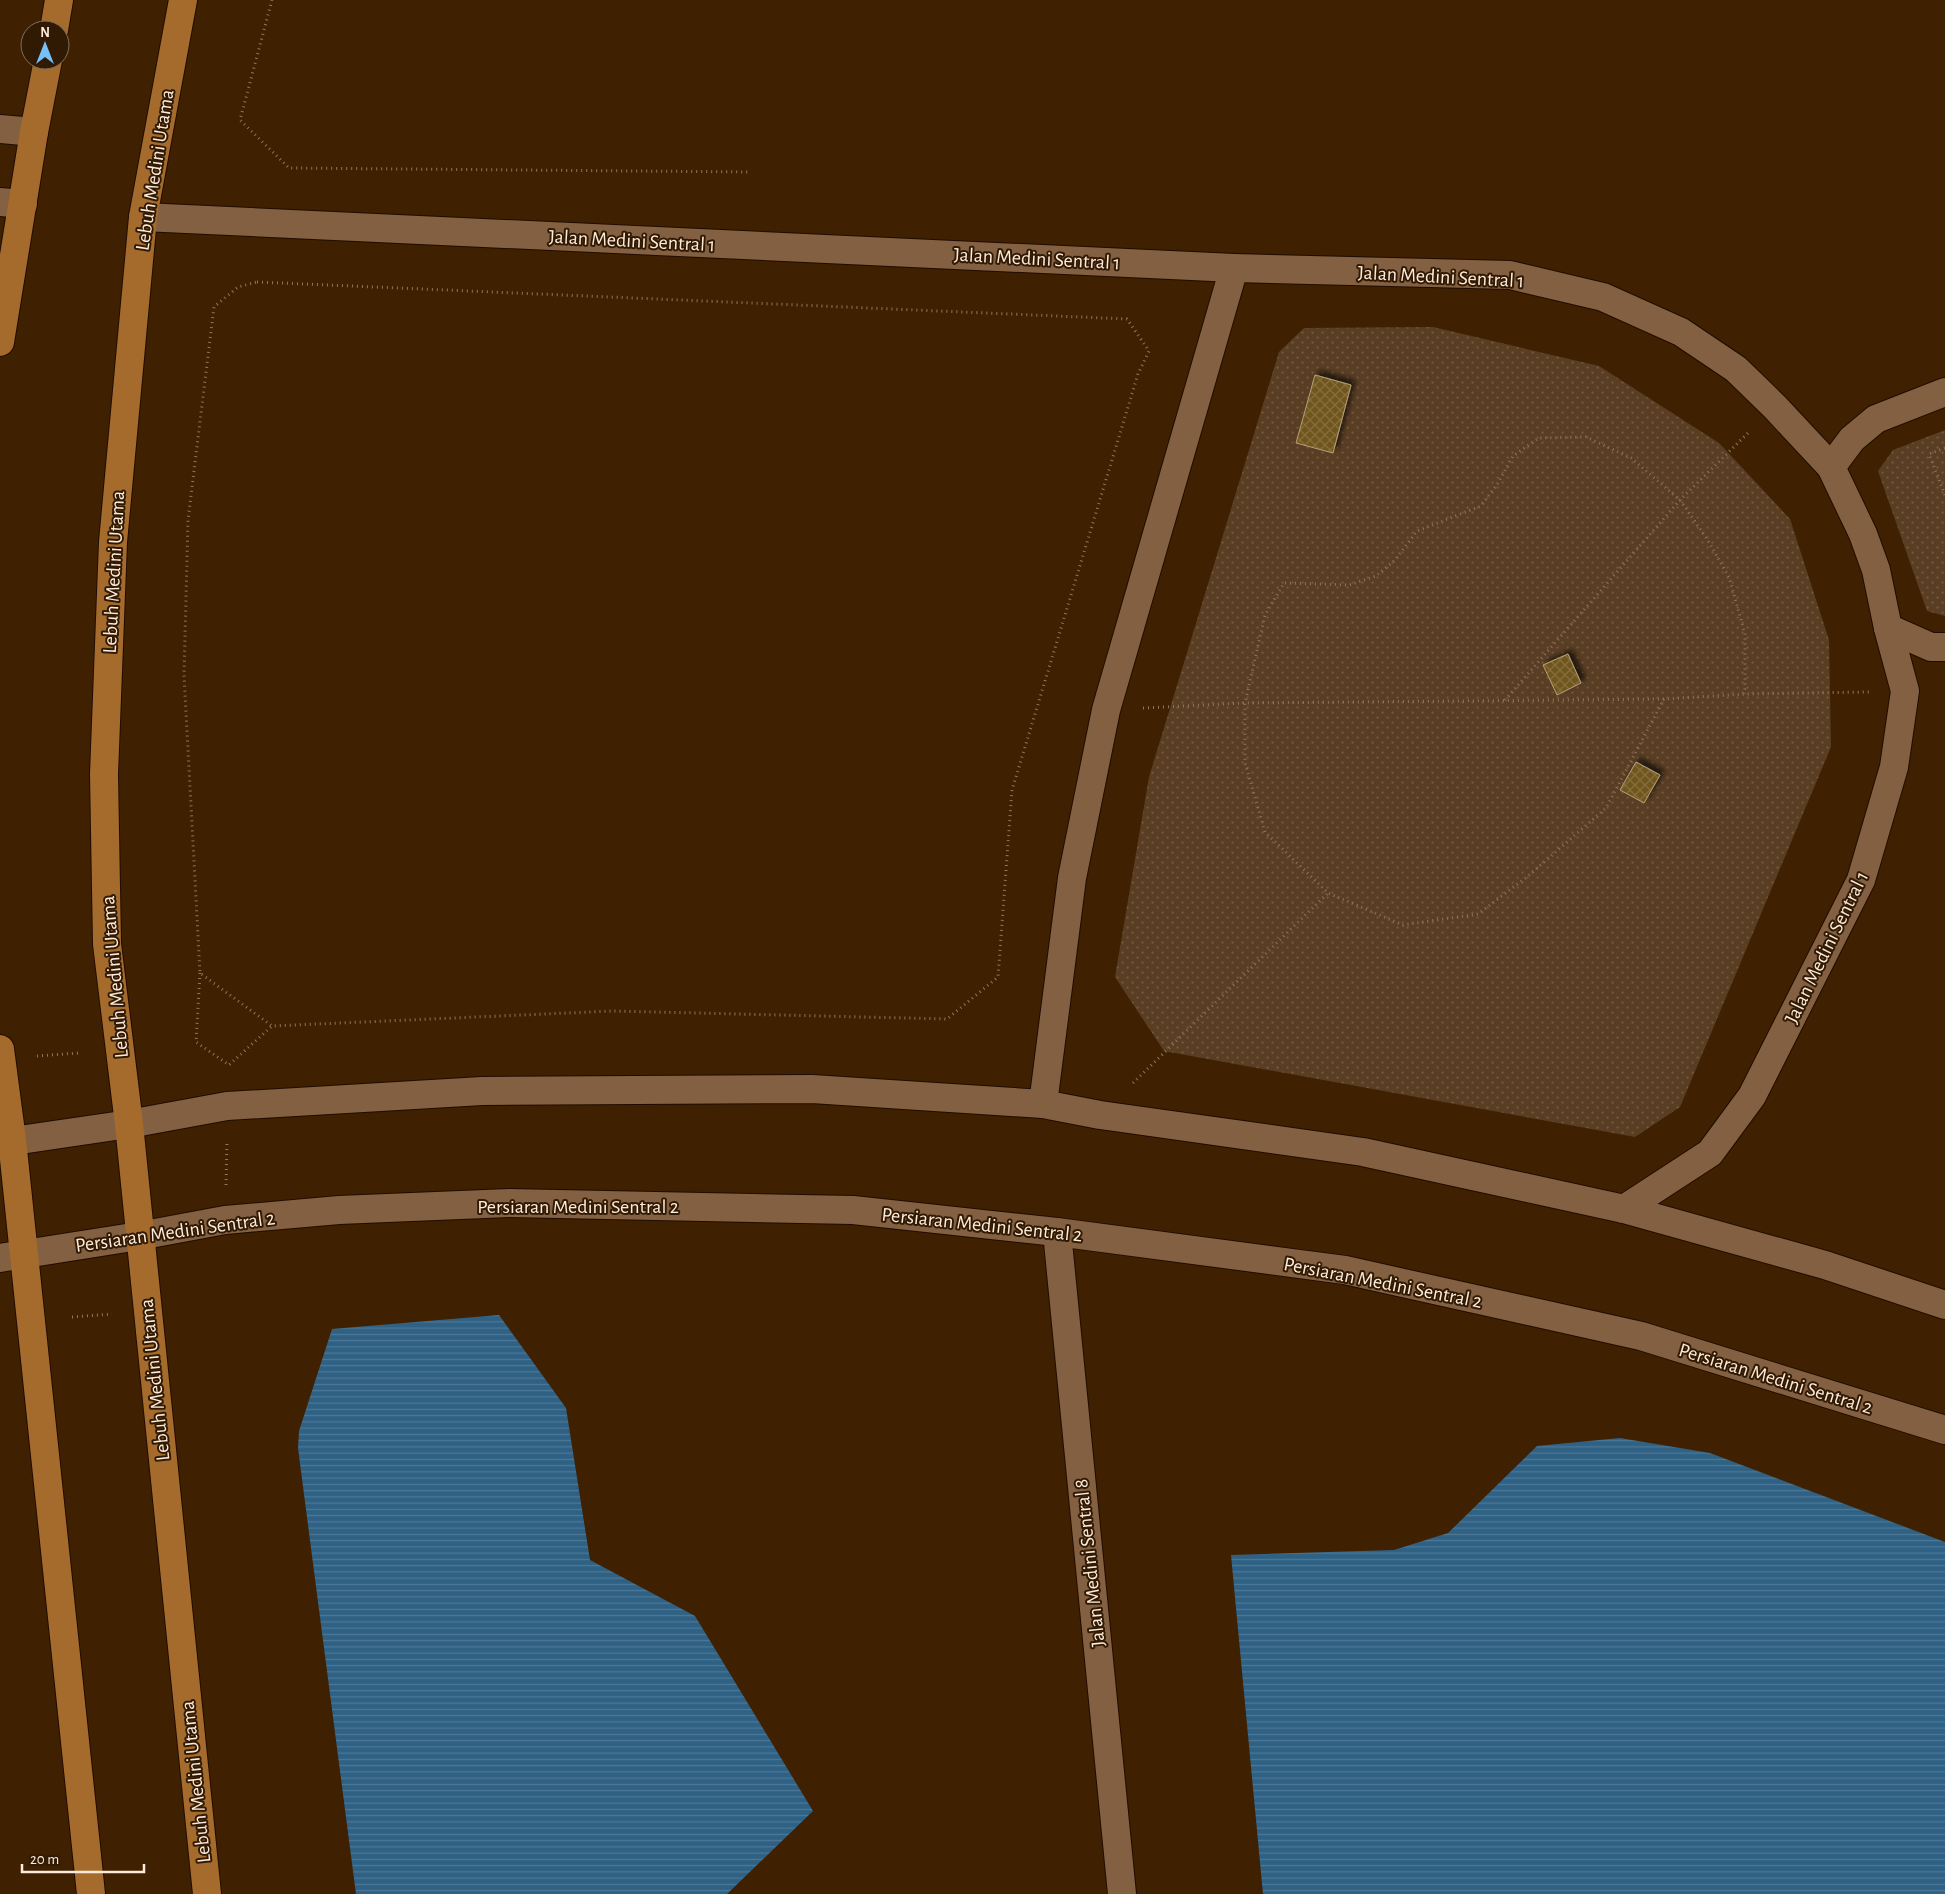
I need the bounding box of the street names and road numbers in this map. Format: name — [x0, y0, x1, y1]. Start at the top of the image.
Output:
street label: Lebuh Medini Utama — [132, 88, 178, 252]
street label: Jalan Medini Sentral 1 — [548, 227, 716, 255]
street label: Jalan Medini Sentral 1 — [953, 245, 1121, 273]
street label: Jalan Medini Sentral 1 — [1357, 263, 1525, 291]
street label: Lebuh Medini Utama — [100, 490, 128, 654]
street label: Jalan Medini Sentral 1 — [1781, 868, 1872, 1027]
street label: Lebuh Medini Utama — [98, 895, 132, 1059]
street label: Persiaran Medini Sentral 2 — [477, 1197, 679, 1217]
street label: Persiaran Medini Sentral 2 — [881, 1205, 1083, 1245]
street label: Persiaran Medini Sentral 2 — [74, 1208, 276, 1256]
street label: Persiaran Medini Sentral 2 — [1282, 1254, 1484, 1312]
street label: Lebuh Medini Utama — [137, 1298, 173, 1462]
street label: Persiaran Medini Sentral 2 — [1676, 1340, 1875, 1418]
street label: Jalan Medini Sentral 8 — [1071, 1478, 1109, 1648]
street label: Lebuh Medini Utama — [178, 1700, 214, 1864]

